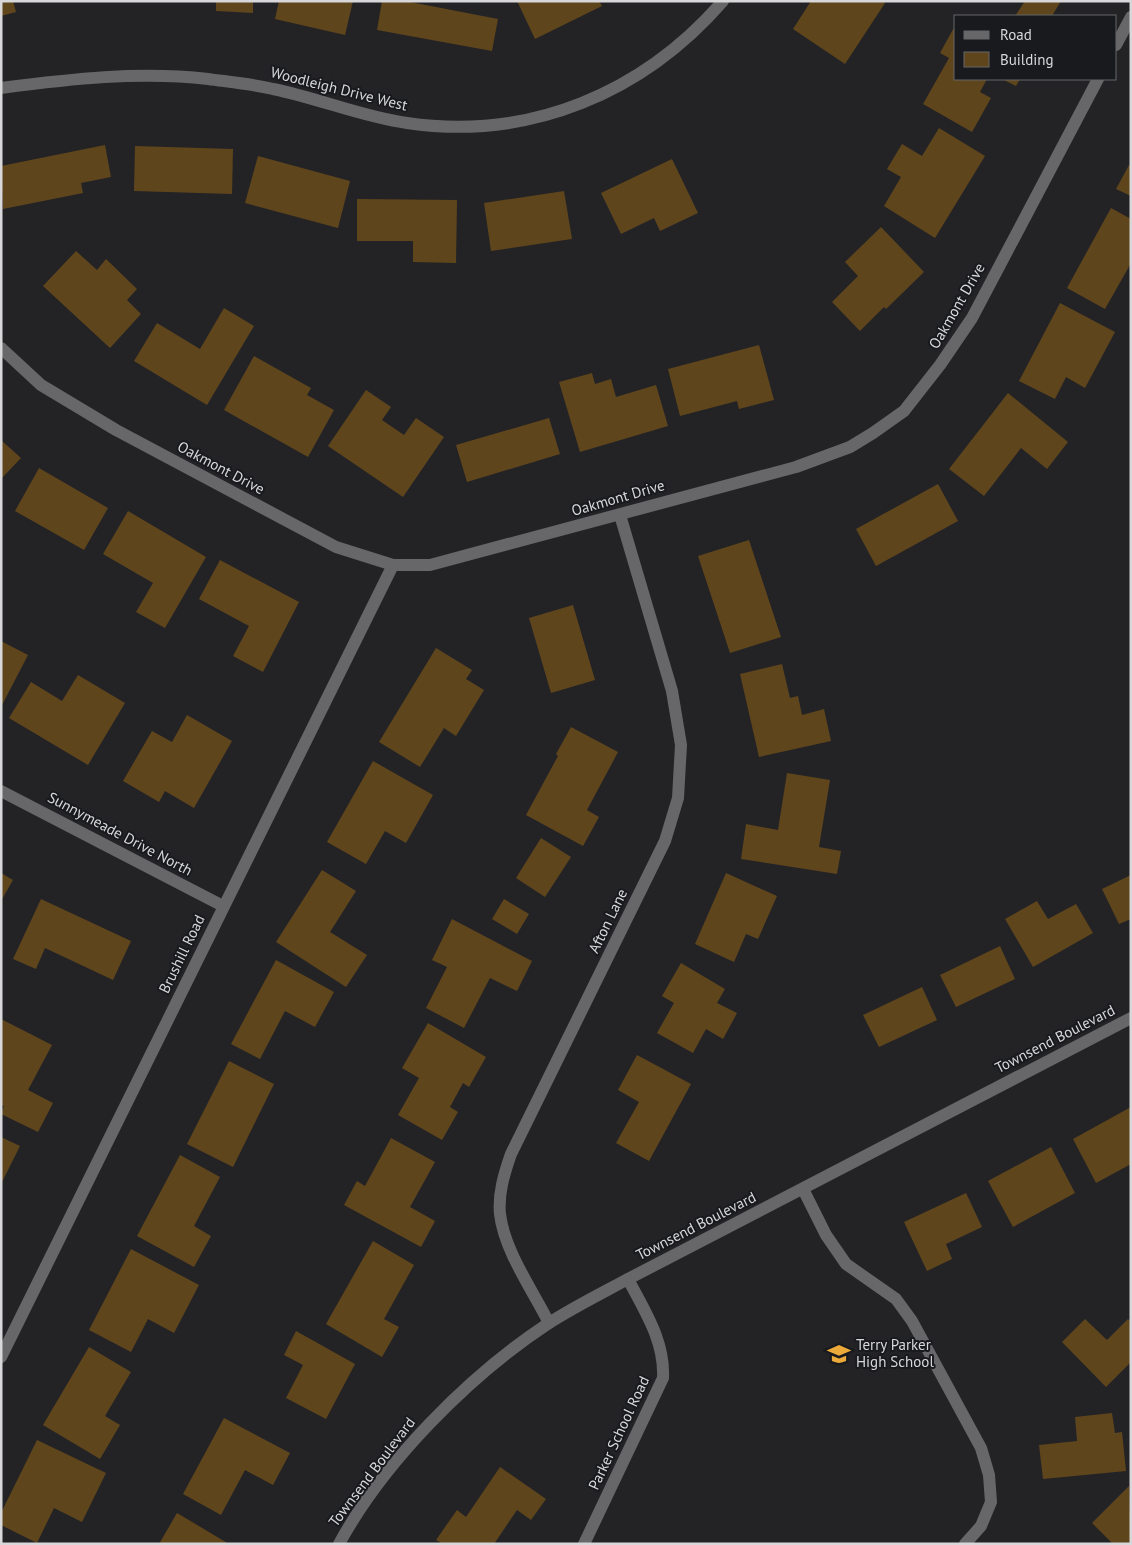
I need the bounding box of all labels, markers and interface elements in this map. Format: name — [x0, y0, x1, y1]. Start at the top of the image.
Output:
legend — [954, 15, 1117, 80]
text: Road — [1000, 25, 1032, 44]
text: Building — [1000, 50, 1054, 69]
street label: Woodleigh Drive West — [269, 62, 410, 115]
street label: Oakmont Drive — [924, 259, 989, 352]
street label: Oakmont Drive — [174, 437, 268, 498]
street label: Oakmont Drive — [569, 475, 667, 520]
street label: Sunnymeade Drive North — [45, 787, 196, 880]
street label: Afton Lane — [584, 886, 631, 956]
street label: Brushill Road — [154, 911, 209, 996]
street label: Townsend Boulevard — [992, 1000, 1118, 1077]
street label: Townsend Boulevard — [633, 1187, 759, 1264]
place label: Terry Parker High School — [856, 1335, 934, 1371]
school or university icon: Terry Parker High School — [826, 1341, 852, 1367]
street label: Parker School Road — [584, 1373, 653, 1493]
street label: Townsend Boulevard — [324, 1413, 419, 1530]

